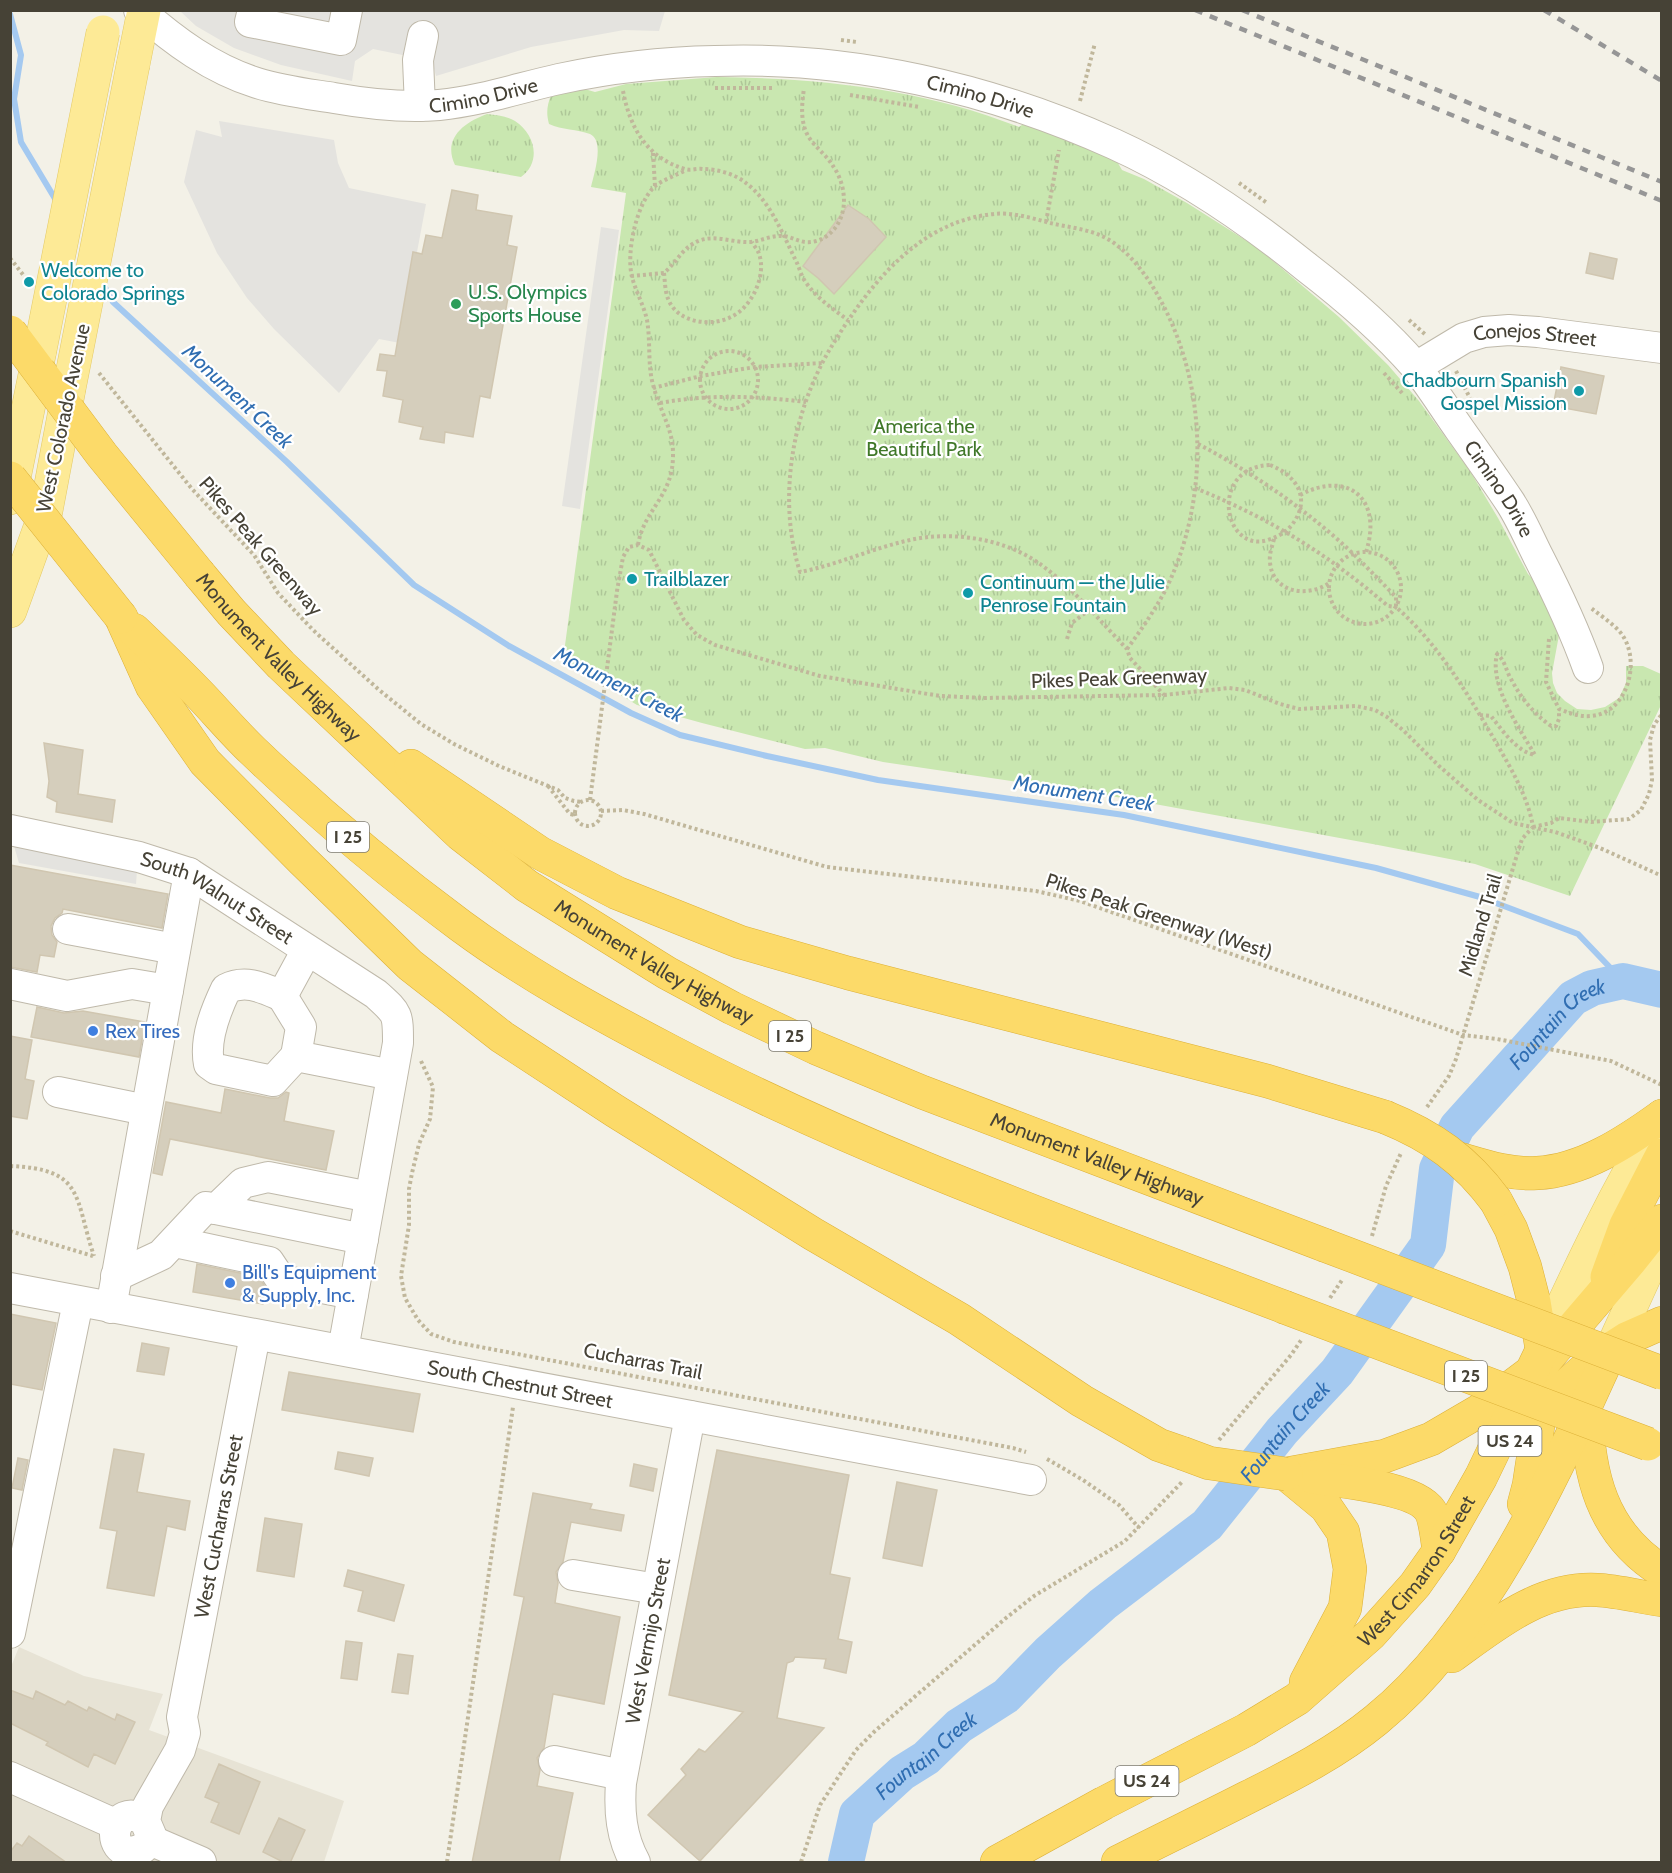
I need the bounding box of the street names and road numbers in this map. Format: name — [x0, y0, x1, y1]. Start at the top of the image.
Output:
street label: Cimino Drive — [924, 70, 1037, 123]
street label: Cimino Drive — [428, 73, 540, 118]
street label: Conejos Street — [1470, 318, 1598, 351]
street label: West Colorado Avenue — [31, 321, 95, 515]
street label: Cimino Drive — [1459, 436, 1539, 541]
street label: Pikes Peak Greenway — [194, 472, 328, 620]
street label: Monument Valley Highway — [191, 568, 366, 747]
street label: Pikes Peak Greenway — [1031, 663, 1207, 693]
road number: I 25 — [327, 822, 369, 852]
street label: South Walnut Street — [137, 846, 298, 949]
street label: Pikes Peak Greenway (West) — [1043, 868, 1275, 964]
street label: Midland Trail — [1453, 870, 1507, 979]
street label: Monument Valley Highway — [550, 894, 757, 1028]
road number: I 25 — [769, 1021, 811, 1051]
street label: Monument Valley Highway — [987, 1107, 1207, 1210]
street label: Cucharras Trail — [582, 1338, 705, 1384]
street label: South Chestnut Street — [425, 1355, 615, 1413]
road number: I 25 — [1445, 1361, 1487, 1391]
road number: US 24 — [1478, 1426, 1541, 1456]
street label: West Cucharras Street — [189, 1432, 248, 1620]
street label: West Cimarron Street — [1353, 1491, 1480, 1652]
street label: West Vermijo Street — [620, 1556, 675, 1726]
road number: US 24 — [1116, 1766, 1178, 1796]

